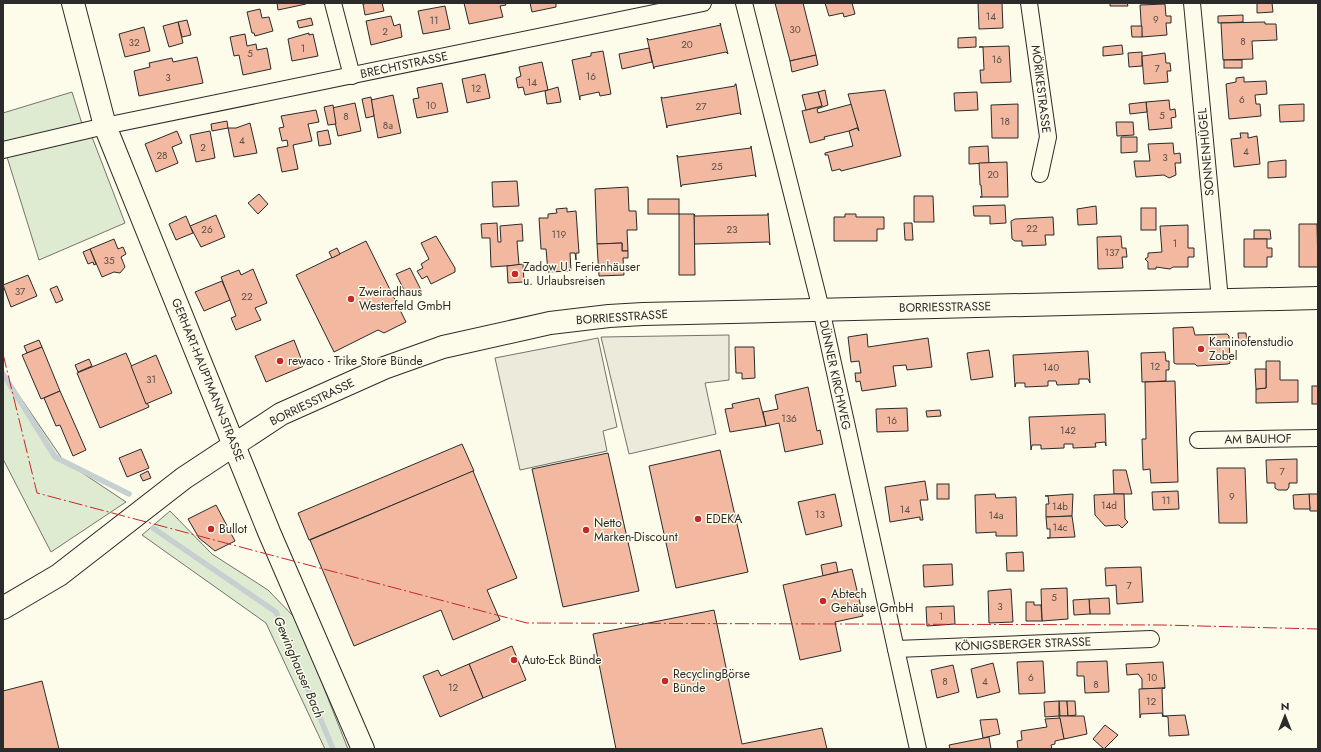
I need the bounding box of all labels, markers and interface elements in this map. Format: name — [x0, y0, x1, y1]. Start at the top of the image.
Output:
house number: 14 — [986, 9, 996, 24]
house number: 9 — [1153, 12, 1159, 27]
house number: 11 — [430, 13, 439, 28]
house number: 30 — [789, 22, 801, 37]
house number: 2 — [382, 24, 388, 39]
house number: 8 — [1240, 34, 1246, 49]
house number: 32 — [128, 35, 140, 50]
house number: 20 — [681, 37, 693, 52]
house number: 1 — [301, 41, 305, 56]
street label: MÖRIKESTRASSE — [1027, 44, 1055, 134]
house number: 5 — [247, 46, 253, 61]
street label: BRECHTSTRASSE — [359, 47, 449, 83]
house number: 16 — [992, 52, 1002, 67]
house number: 7 — [1154, 61, 1160, 76]
house number: 16 — [586, 69, 596, 84]
house number: 3 — [165, 70, 171, 85]
house number: 14 — [527, 75, 537, 90]
house number: 12 — [471, 81, 481, 96]
house number: 6 — [1239, 92, 1245, 107]
house number: 10 — [426, 98, 436, 113]
house number: 27 — [696, 99, 707, 114]
street label: SONNENHÜGEL — [1193, 107, 1219, 197]
house number: 5 — [1159, 108, 1165, 123]
house number: 8 — [343, 109, 349, 124]
house number: 18 — [1000, 114, 1010, 129]
house number: 8a — [383, 118, 393, 133]
house number: 4 — [239, 133, 245, 148]
house number: 2 — [200, 140, 206, 155]
house number: 4 — [1243, 144, 1249, 159]
house number: 28 — [156, 148, 168, 163]
house number: 3 — [1162, 150, 1168, 165]
house number: 25 — [711, 159, 723, 174]
house number: 20 — [987, 167, 999, 182]
house number: 22 — [1026, 221, 1038, 236]
house number: 26 — [201, 222, 213, 237]
house number: 23 — [726, 222, 738, 237]
house number: 119 — [552, 227, 567, 242]
house number: 1 — [1173, 236, 1177, 251]
house number: 137 — [1104, 245, 1120, 260]
house number: 35 — [103, 253, 115, 268]
place label: Zadow U. Ferienhäuser u. Urlaubsreisen — [523, 258, 641, 290]
marker: Zadow U. Ferienhäuser u. Urlaubsreisen — [510, 269, 520, 279]
place label: Zweiradhaus Westerfeld GmbH — [359, 283, 451, 315]
house number: 37 — [15, 284, 26, 299]
house number: 22 — [241, 289, 253, 304]
marker: Zweiradhaus Westerfeld GmbH — [346, 294, 356, 304]
street label: GERHART-HAUPTMANN-STRASSE — [167, 295, 249, 465]
street label: BORRIESSTRASSE — [899, 297, 991, 317]
street label: BORRIESSTRASSE — [575, 305, 669, 329]
street label: DÜNNER KIRCHWEG — [815, 318, 855, 432]
place label: Kaminofenstudio Zobel — [1209, 333, 1294, 365]
marker: Kaminofenstudio Zobel — [1196, 344, 1206, 354]
place label: rewaco - Trike Store Bünde — [288, 352, 423, 370]
marker: rewaco - Trike Store Bünde — [275, 356, 285, 366]
house number: 12 — [1150, 359, 1160, 374]
house number: 140 — [1043, 360, 1059, 375]
house number: 31 — [146, 372, 156, 387]
street label: BORRIESSTRASSE — [267, 374, 357, 430]
house number: 136 — [781, 411, 797, 426]
house number: 16 — [887, 413, 897, 428]
house number: 142 — [1060, 423, 1076, 438]
street label: AM BAUHOF — [1224, 429, 1292, 449]
house number: 7 — [1279, 464, 1285, 479]
house number: 9 — [1229, 489, 1235, 504]
house number: 11 — [1162, 493, 1171, 508]
house number: 14d — [1101, 498, 1117, 513]
house number: 14b — [1052, 499, 1068, 514]
house number: 14 — [900, 502, 910, 517]
house number: 13 — [815, 507, 826, 522]
house number: 14a — [988, 508, 1004, 523]
place label: EDEKA — [706, 510, 742, 528]
place label: Netto Marken-Discount — [594, 514, 678, 546]
marker: EDEKA — [693, 514, 703, 524]
place label: Bullot — [219, 520, 247, 538]
house number: 14c — [1052, 520, 1068, 535]
marker: Bullot — [206, 524, 216, 534]
marker: Netto Marken-Discount — [581, 525, 591, 535]
house number: 7 — [1126, 578, 1132, 593]
place label: Abtech Gehäuse GmbH — [831, 585, 914, 617]
house number: 5 — [1051, 590, 1057, 605]
marker: Abtech Gehäuse GmbH — [818, 596, 828, 606]
house number: 3 — [997, 599, 1003, 614]
house number: 1 — [939, 609, 943, 624]
water label: Gewinghauser Bach — [269, 613, 329, 721]
street label: KÖNIGSBERGER STRASSE — [954, 633, 1092, 655]
place label: Auto-Eck Bünde — [522, 651, 601, 669]
marker: Auto-Eck Bünde — [509, 655, 519, 665]
place label: RecyclingBörse Bünde — [673, 665, 750, 697]
house number: 6 — [1028, 670, 1034, 685]
house number: 10 — [1147, 670, 1157, 685]
house number: 8 — [942, 674, 948, 689]
house number: 4 — [982, 674, 988, 689]
marker: RecyclingBörse Bünde — [660, 676, 670, 686]
house number: 8 — [1093, 677, 1099, 692]
house number: 12 — [448, 680, 458, 695]
house number: 12 — [1146, 694, 1156, 709]
north arrow — [1265, 696, 1305, 736]
text: N — [1281, 698, 1289, 714]

